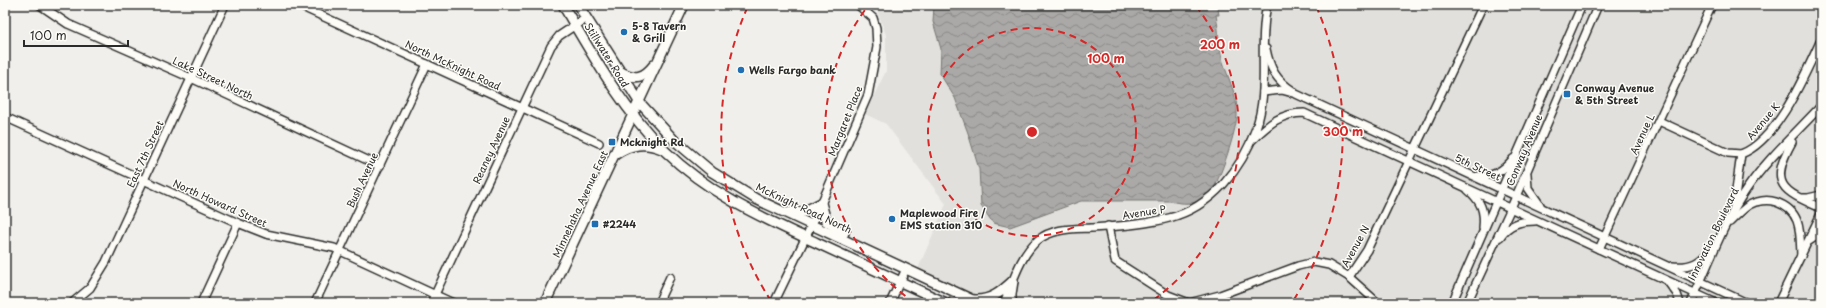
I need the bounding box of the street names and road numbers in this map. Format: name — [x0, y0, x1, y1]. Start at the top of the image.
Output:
street label: Stillwater Road — [582, 20, 633, 90]
street label: North McKnight Road — [403, 36, 504, 93]
street label: Lake Street North — [170, 52, 256, 103]
street label: Margaret Place — [824, 83, 865, 158]
street label: Avenue K — [1743, 99, 1783, 143]
street label: Conway Avenue — [1502, 111, 1546, 188]
street label: Avenue L — [1626, 111, 1658, 157]
street label: Reaney Avenue — [468, 113, 513, 186]
street label: East 7th Street — [122, 118, 167, 190]
street label: Minnehaha Avenue East — [548, 148, 611, 260]
street label: Bush Avenue — [342, 149, 381, 210]
street label: 5th Street — [1453, 149, 1504, 184]
street label: North Howard Street — [171, 175, 270, 230]
street label: McKnight Road North — [754, 179, 855, 236]
street label: Innovation Boulevard — [1684, 185, 1742, 283]
street label: Avenue P — [1121, 201, 1167, 222]
street label: Avenue N — [1337, 222, 1372, 269]

